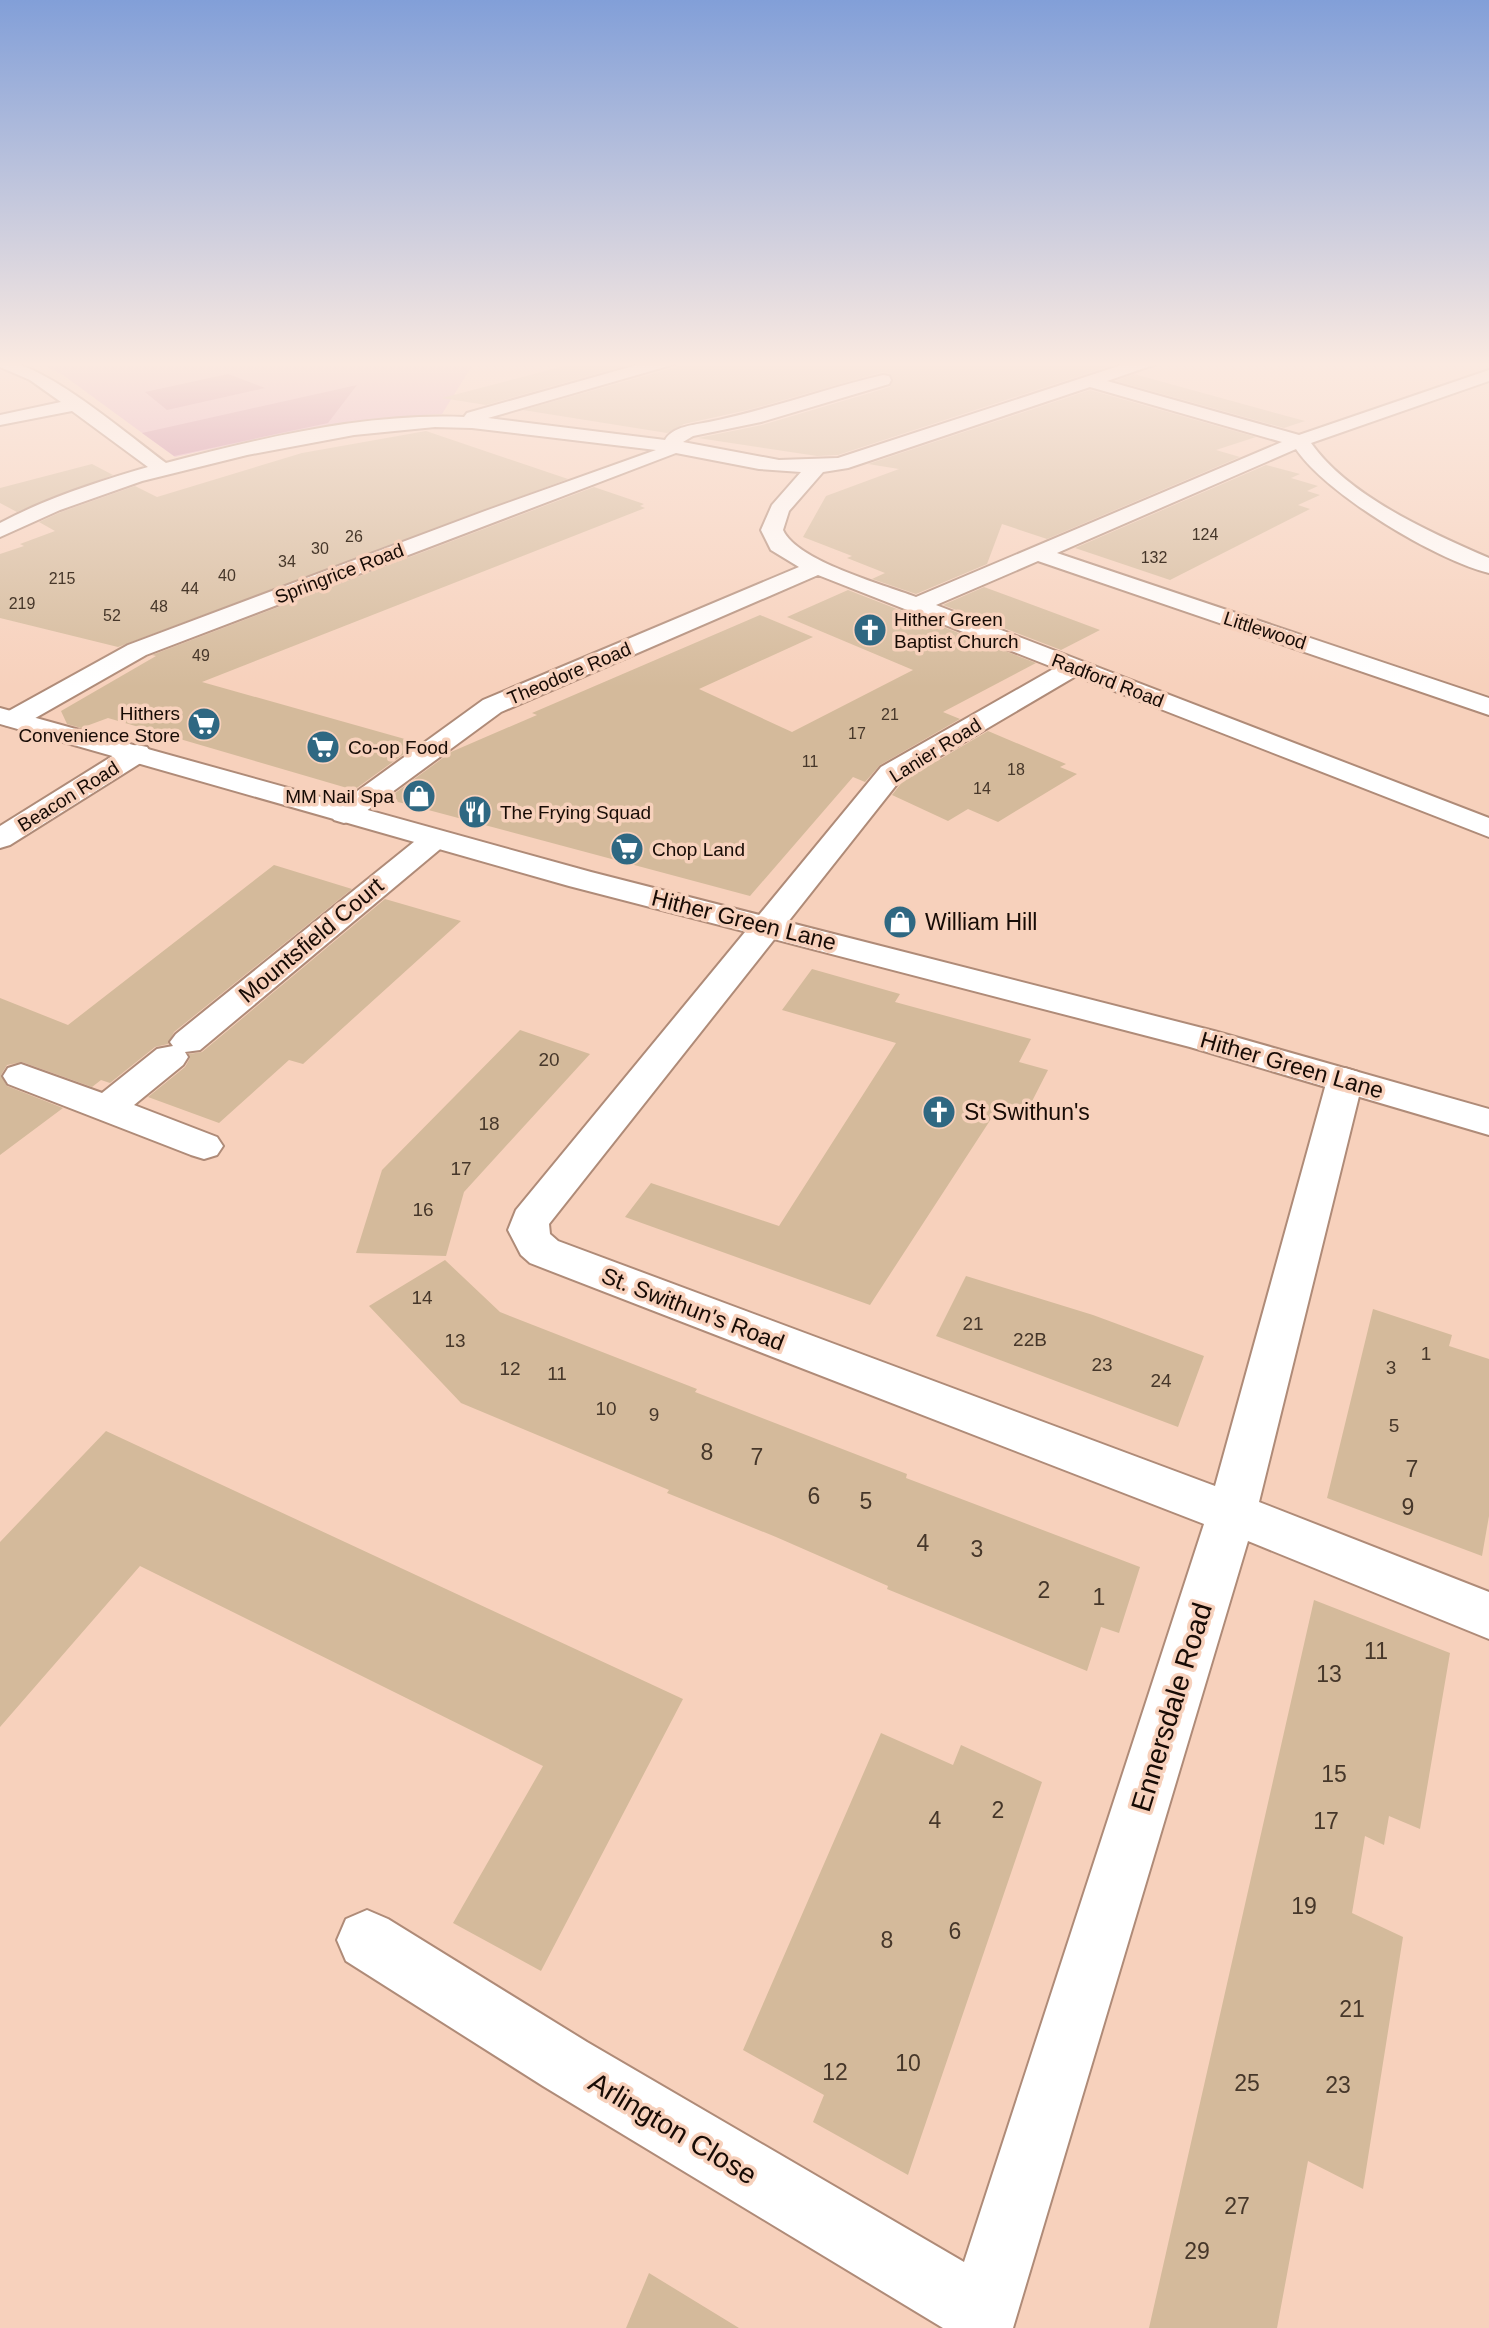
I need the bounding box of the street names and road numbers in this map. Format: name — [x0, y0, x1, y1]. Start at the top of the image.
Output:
street label: Springrice Road — [272, 539, 407, 608]
street label: Littlewood — [1221, 607, 1309, 654]
street label: Theodore Road — [504, 638, 634, 709]
street label: Radford Road — [1049, 649, 1167, 711]
street label: Lanier Road — [886, 714, 985, 787]
street label: Beacon Road — [14, 757, 123, 836]
street label: Mountsfield Court — [234, 872, 389, 1008]
street label: Hither Green Lane — [649, 884, 839, 956]
street label: Hither Green Lane — [1197, 1026, 1387, 1104]
street label: St. Swithun's Road — [598, 1262, 788, 1356]
street label: Ennersdale Road — [1125, 1599, 1218, 1815]
street label: Arlington Close — [583, 2066, 762, 2191]

